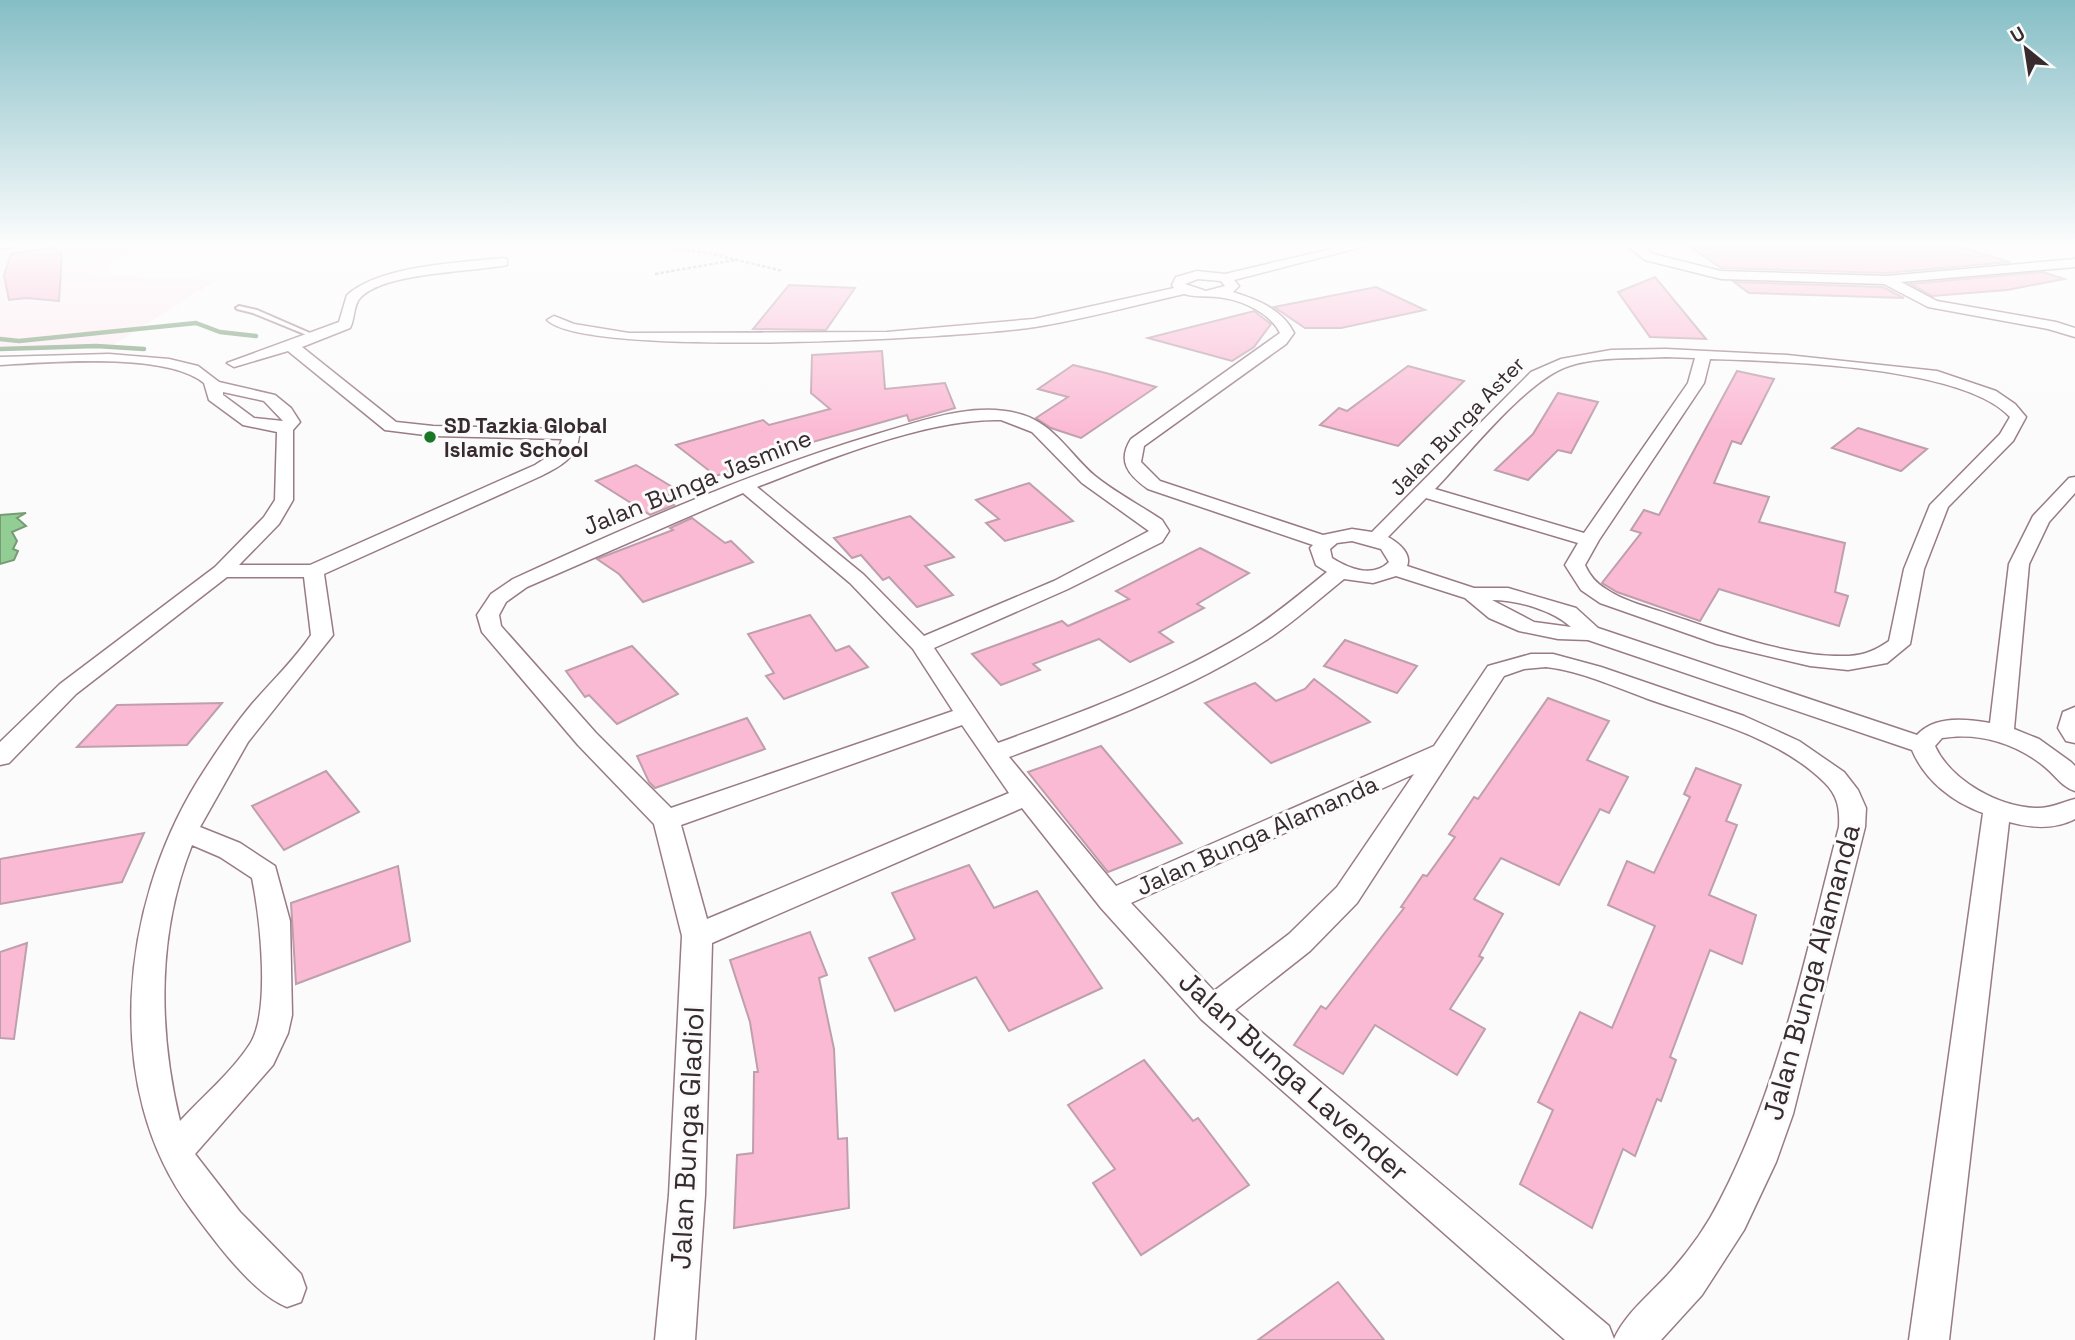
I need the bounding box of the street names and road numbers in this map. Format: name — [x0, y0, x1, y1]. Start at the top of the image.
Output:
street label: Jalan Bunga Aster — [1384, 351, 1530, 501]
street label: Jalan Bunga Jasmine — [578, 422, 816, 542]
street label: Jalan Bunga Alamanda — [1131, 768, 1383, 902]
street label: Jalan Bunga Alamanda — [1754, 820, 1868, 1124]
street label: Jalan Bunga Lavender — [1171, 963, 1417, 1189]
street label: Jalan Bunga Gladiol — [662, 1005, 712, 1271]

